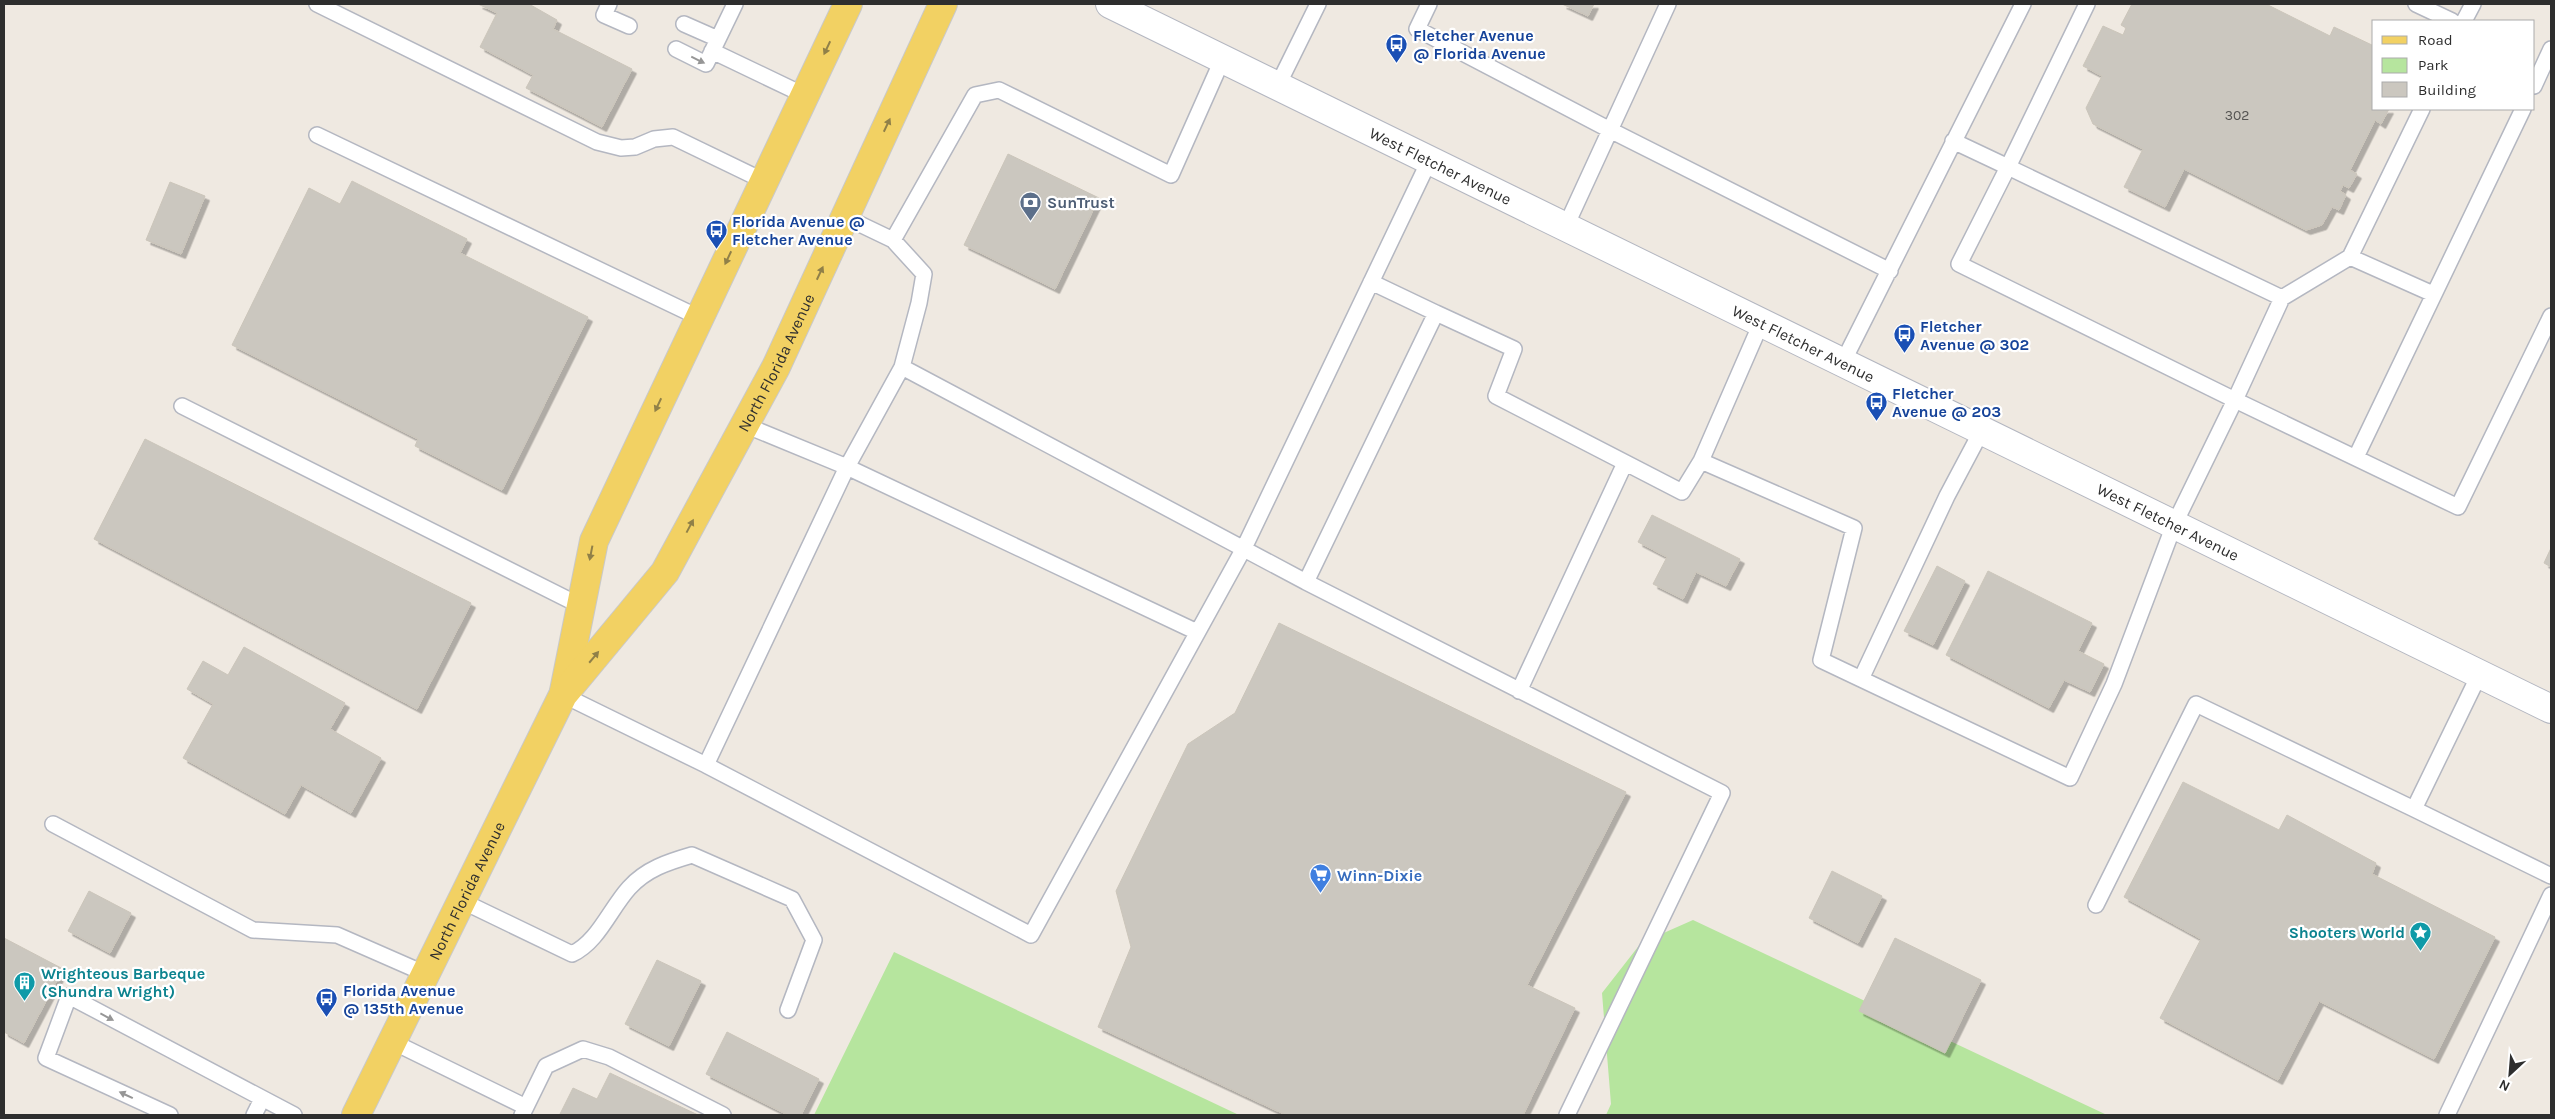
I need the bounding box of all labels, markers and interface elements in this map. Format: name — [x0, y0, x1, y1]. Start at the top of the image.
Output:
legend — [2372, 20, 2535, 110]
place label: Fletcher Avenue @ Florida Avenue — [1413, 26, 1546, 63]
text: Road — [2418, 31, 2453, 49]
bus stop icon: Fletcher Avenue @ Florida Avenue — [1385, 32, 1409, 63]
one-way arrow — [823, 41, 831, 55]
one-way arrow — [690, 56, 705, 64]
text: Park — [2418, 56, 2448, 74]
text: Building — [2418, 81, 2476, 99]
house number: 302 — [2225, 107, 2249, 124]
one-way arrow — [884, 118, 892, 132]
street label: West Fletcher Avenue — [1366, 123, 1515, 209]
bank icon: SunTrust — [1019, 190, 1043, 221]
place label: SunTrust — [1047, 193, 1115, 212]
place label: Florida Avenue @ Fletcher Avenue — [732, 212, 865, 249]
bus stop icon: Florida Avenue @ Fletcher Avenue — [704, 218, 728, 249]
one-way arrow — [724, 251, 732, 265]
one-way arrow — [816, 266, 824, 280]
street label: North Florida Avenue — [733, 290, 818, 435]
street label: West Fletcher Avenue — [1729, 300, 1878, 386]
place label: Fletcher Avenue @ 302 — [1920, 317, 2029, 354]
bus stop icon: Fletcher Avenue @ 302 — [1892, 323, 1916, 354]
place label: Fletcher Avenue @ 203 — [1892, 384, 2001, 421]
bus stop icon: Fletcher Avenue @ 203 — [1864, 390, 1888, 421]
one-way arrow — [654, 398, 662, 412]
street label: West Fletcher Avenue — [2094, 479, 2242, 564]
one-way arrow — [686, 519, 694, 534]
one-way arrow — [587, 545, 595, 561]
one-way arrow — [589, 651, 600, 664]
street label: North Florida Avenue — [424, 818, 509, 963]
supermarket icon: Winn-Dixie — [1309, 863, 1333, 894]
place label: Winn-Dixie — [1337, 866, 1422, 885]
place icon: Shooters World — [2409, 920, 2433, 951]
place label: Shooters World — [2289, 923, 2405, 942]
place label: Wrighteous Barbeque (Shundra Wright) — [41, 964, 205, 1001]
building icon: Wrighteous Barbeque (Shundra Wright) — [13, 970, 37, 1001]
place label: Florida Avenue @ 135th Avenue — [343, 981, 464, 1018]
bus stop icon: Florida Avenue @ 135th Avenue — [315, 987, 339, 1018]
one-way arrow — [100, 1013, 115, 1021]
north arrow — [2485, 1049, 2535, 1099]
text: N — [2496, 1075, 2513, 1095]
one-way arrow — [119, 1090, 133, 1098]

